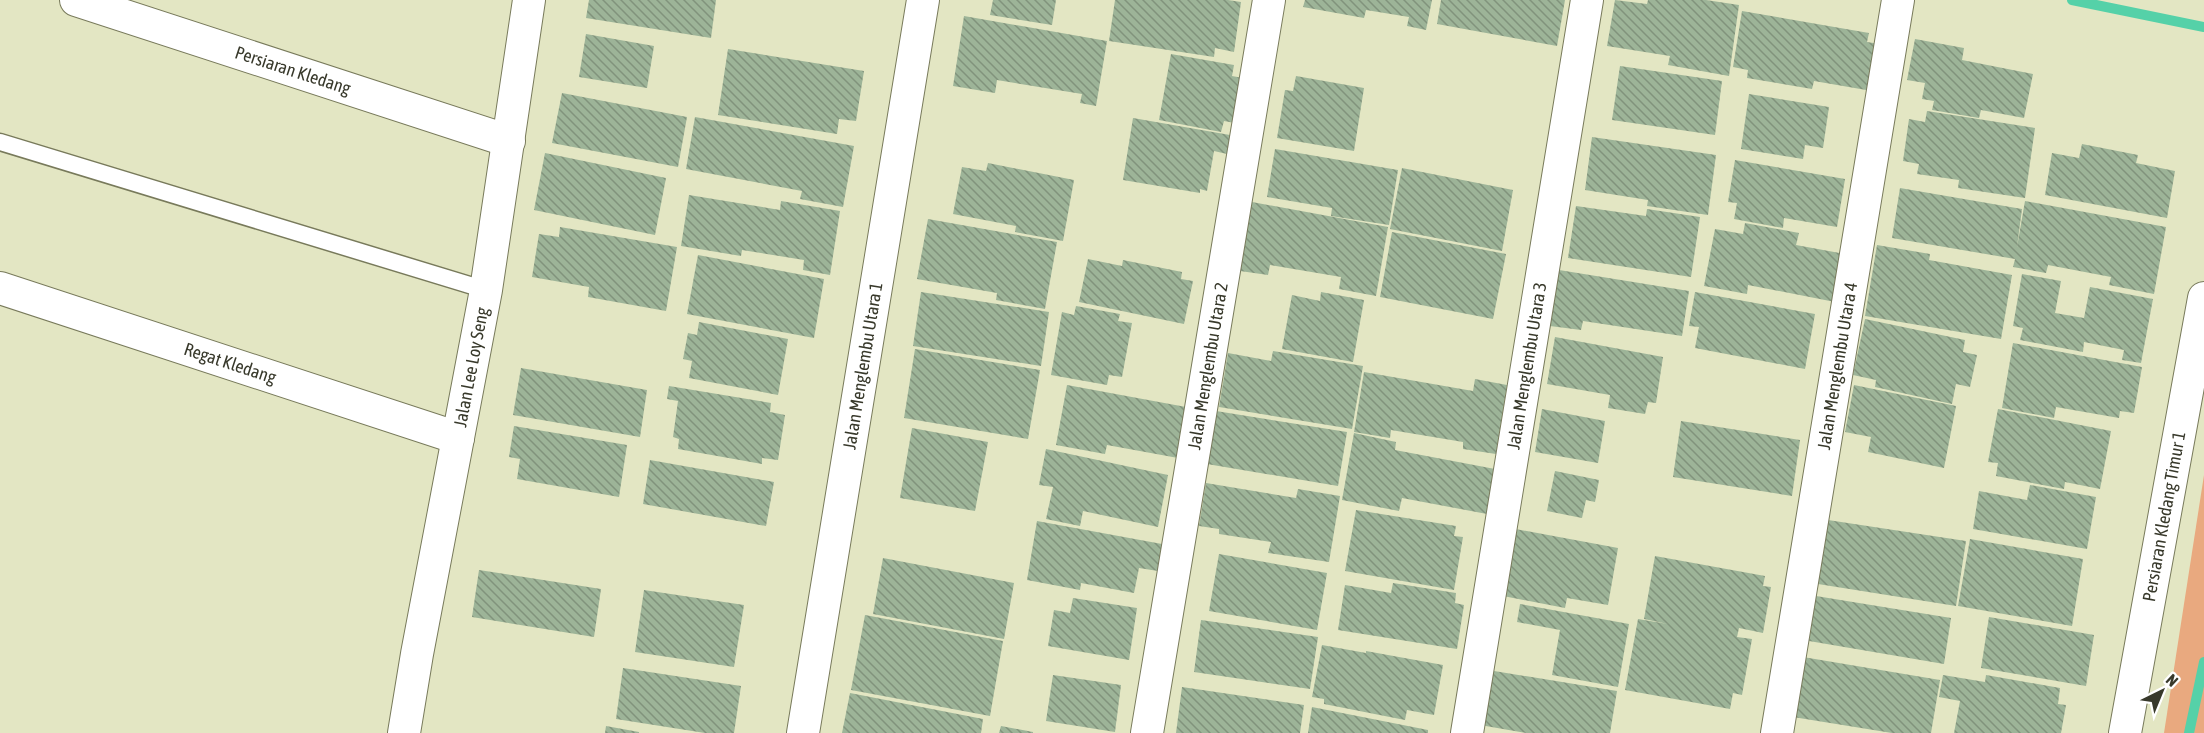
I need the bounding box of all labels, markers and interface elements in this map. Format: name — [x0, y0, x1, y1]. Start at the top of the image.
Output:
street label: Persiaran Kledang — [232, 41, 354, 99]
street label: Jalan Menglembu Utara 1 — [839, 281, 887, 451]
street label: Jalan Menglembu Utara 2 — [1183, 281, 1232, 451]
street label: Jalan Menglembu Utara 3 — [1503, 281, 1551, 451]
street label: Jalan Menglembu Utara 4 — [1813, 281, 1861, 451]
street label: Jalan Lee Loy Seng — [449, 305, 493, 429]
street label: Regat Kledang — [181, 338, 279, 388]
street label: Persiaran Kledang Timur 1 — [2138, 430, 2190, 603]
north arrow — [2132, 661, 2192, 721]
text: N — [2163, 670, 2182, 690]

